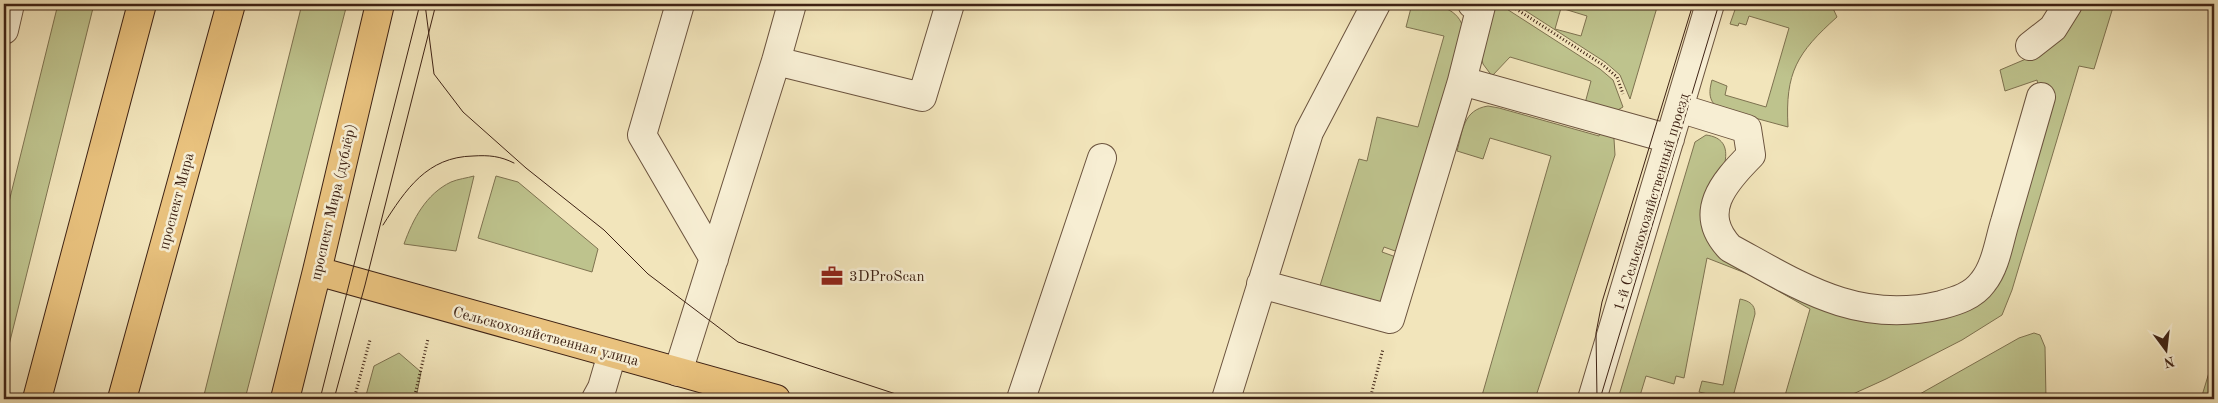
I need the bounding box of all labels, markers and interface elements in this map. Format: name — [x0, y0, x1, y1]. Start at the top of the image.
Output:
street label: 1-й Сельскохозяйственный проезд — [1612, 91, 1693, 313]
street label: проспект Мира (дублёр) — [309, 123, 360, 282]
street label: проспект Мира — [157, 151, 198, 251]
office icon: 3DProScan — [819, 263, 845, 289]
place label: 3DProScan — [849, 270, 925, 285]
street label: Сельскохозяйственная улица — [451, 305, 641, 370]
north arrow — [2140, 326, 2190, 376]
text: N — [2162, 353, 2176, 370]

